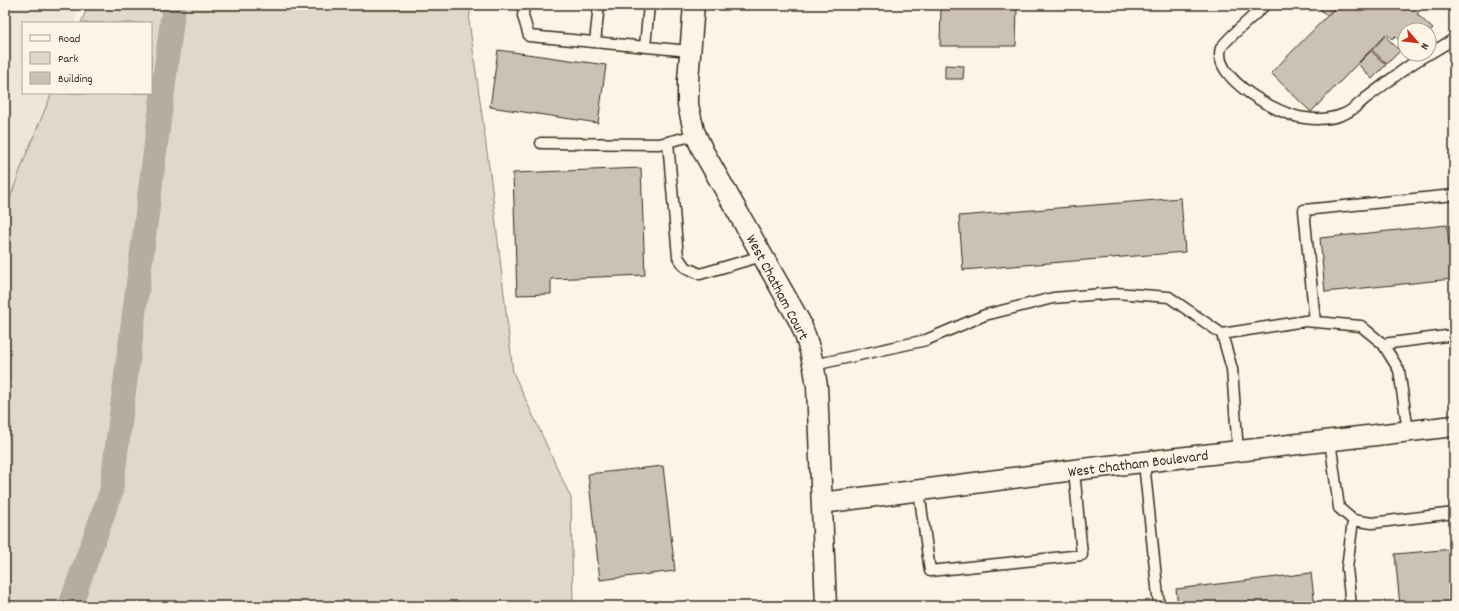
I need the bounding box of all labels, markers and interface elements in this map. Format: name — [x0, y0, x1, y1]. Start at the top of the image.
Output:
legend — [22, 22, 152, 94]
north arrow — [1397, 22, 1437, 62]
text: Road — [58, 31, 80, 48]
text: N — [1415, 40, 1432, 52]
text: Park — [58, 51, 79, 68]
text: Building — [58, 71, 93, 88]
street label: West Chatham Court — [739, 231, 814, 345]
street label: West Chatham Boulevard — [1067, 445, 1210, 485]

